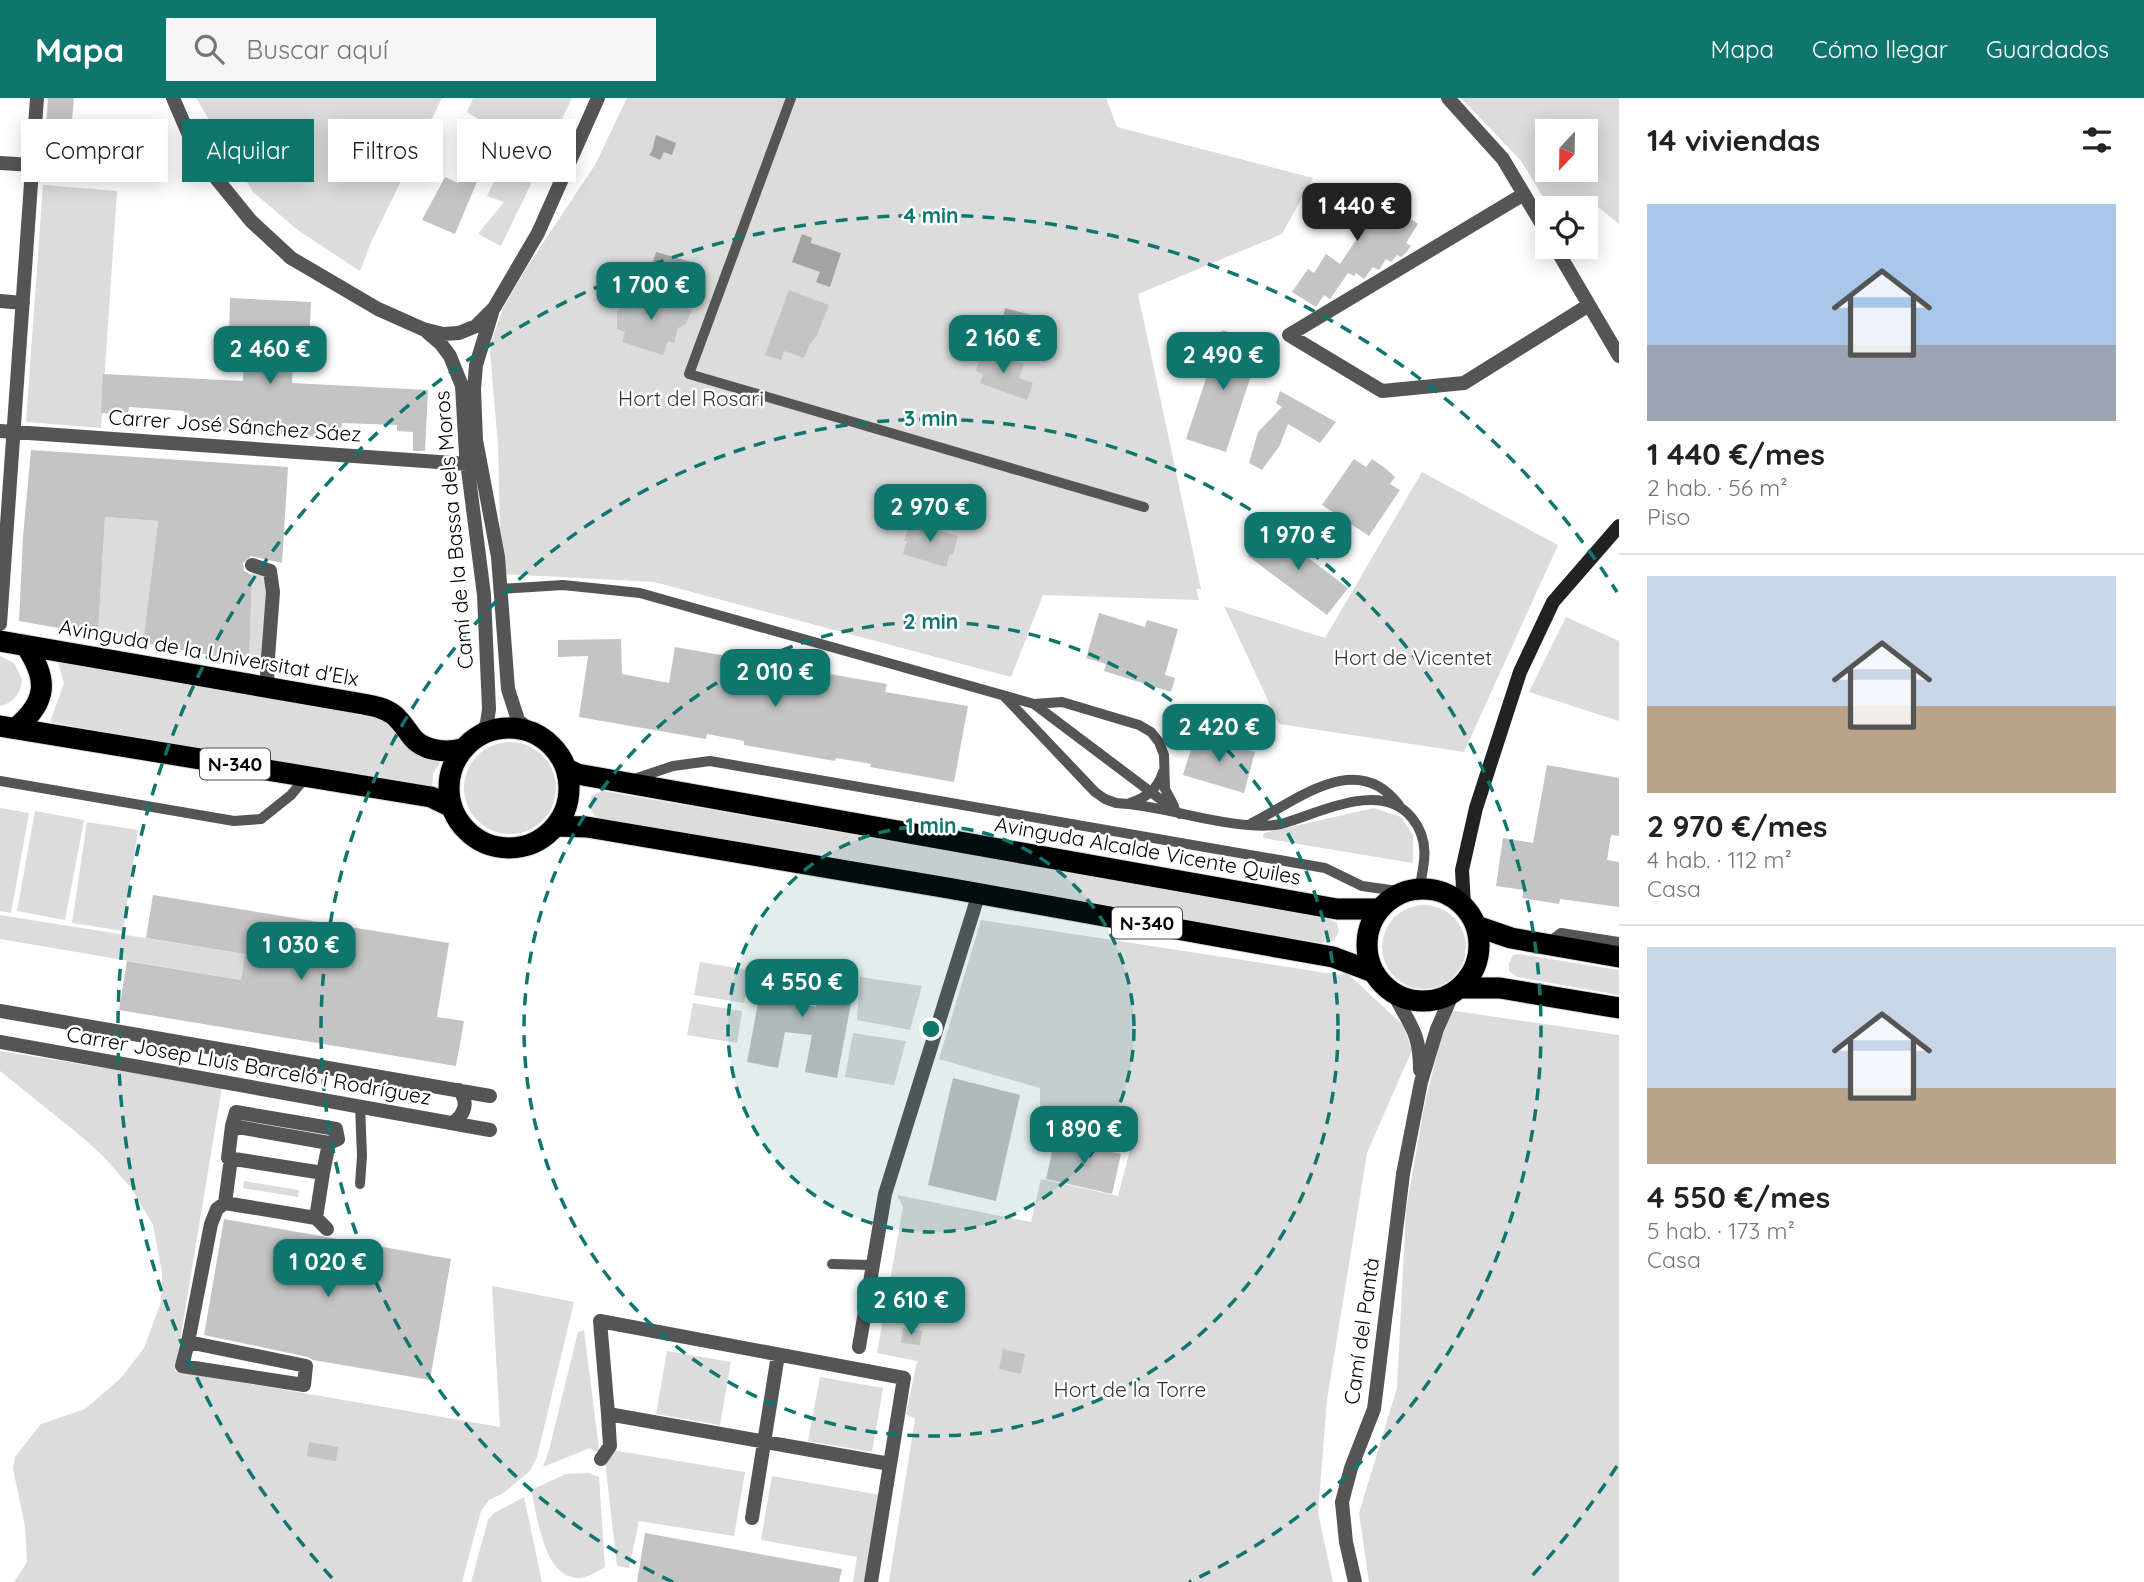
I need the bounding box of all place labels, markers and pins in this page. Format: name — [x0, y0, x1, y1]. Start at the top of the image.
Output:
pin: 1 440 € — [1292, 184, 1422, 243]
pin: 1 700 € — [586, 262, 716, 322]
pin: 2 160 € — [938, 316, 1068, 375]
pin: 2 460 € — [205, 327, 335, 386]
pin: 2 490 € — [1158, 332, 1288, 392]
pin: 2 970 € — [865, 484, 995, 544]
pin: 1 970 € — [1233, 512, 1363, 572]
pin: 2 010 € — [710, 650, 840, 709]
pin: 2 420 € — [1154, 704, 1284, 764]
pin: 1 030 € — [236, 922, 366, 982]
pin: 4 550 € — [737, 960, 867, 1019]
centre of rings — [919, 1017, 943, 1041]
pin: 1 890 € — [1019, 1107, 1149, 1166]
pin: 1 020 € — [263, 1240, 393, 1299]
pin: 2 610 € — [846, 1278, 976, 1337]

